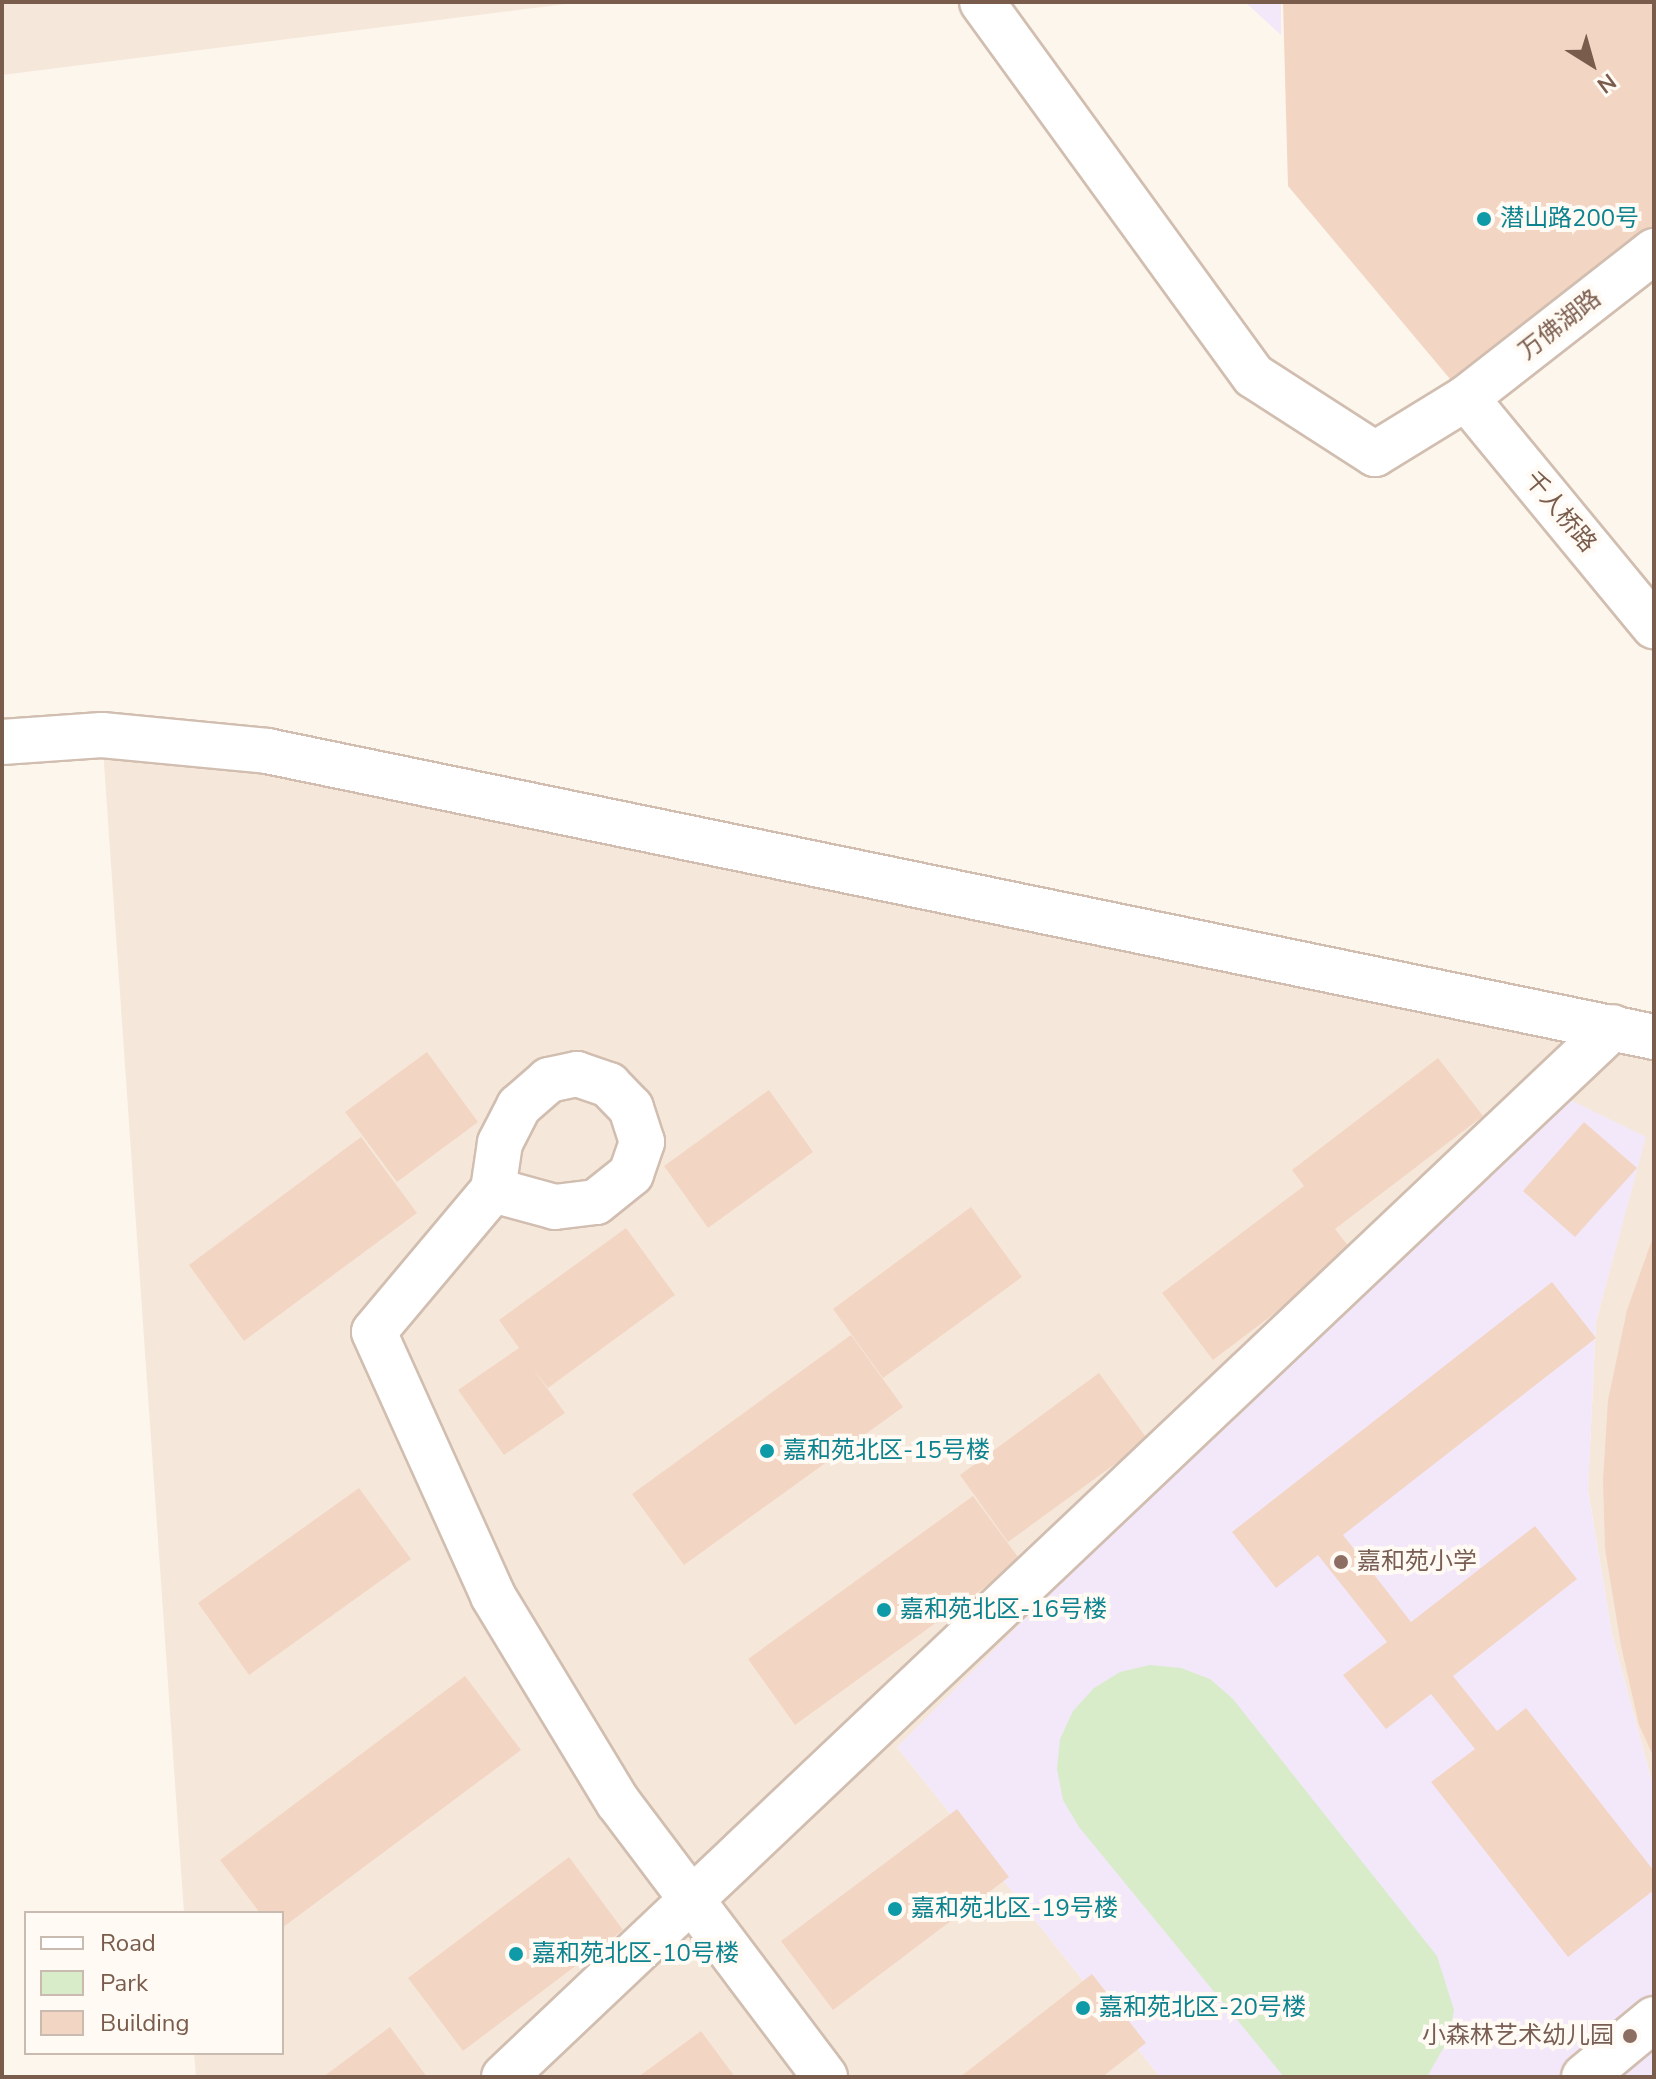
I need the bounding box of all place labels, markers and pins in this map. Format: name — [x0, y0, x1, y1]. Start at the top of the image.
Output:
place label: 潜山路200号 — [1500, 205, 1639, 233]
marker: 潜山路200号 — [1475, 210, 1493, 228]
place label: 嘉和苑北区-15号楼 — [783, 1437, 990, 1465]
marker: 嘉和苑北区-15号楼 — [758, 1442, 776, 1460]
place label: 嘉和苑小学 — [1357, 1548, 1477, 1576]
marker: 嘉和苑小学 — [1332, 1553, 1350, 1571]
place label: 嘉和苑北区-16号楼 — [900, 1596, 1107, 1624]
marker: 嘉和苑北区-16号楼 — [875, 1601, 893, 1619]
place label: 嘉和苑北区-19号楼 — [911, 1895, 1118, 1923]
marker: 嘉和苑北区-19号楼 — [886, 1900, 904, 1918]
place label: 嘉和苑北区-10号楼 — [532, 1940, 739, 1968]
marker: 嘉和苑北区-10号楼 — [507, 1945, 525, 1963]
place label: 嘉和苑北区-20号楼 — [1099, 1994, 1306, 2022]
marker: 嘉和苑北区-20号楼 — [1074, 1999, 1092, 2017]
place label: 小森林艺术幼儿园 — [1422, 2022, 1614, 2050]
marker: 小森林艺术幼儿园 — [1621, 2027, 1639, 2045]

